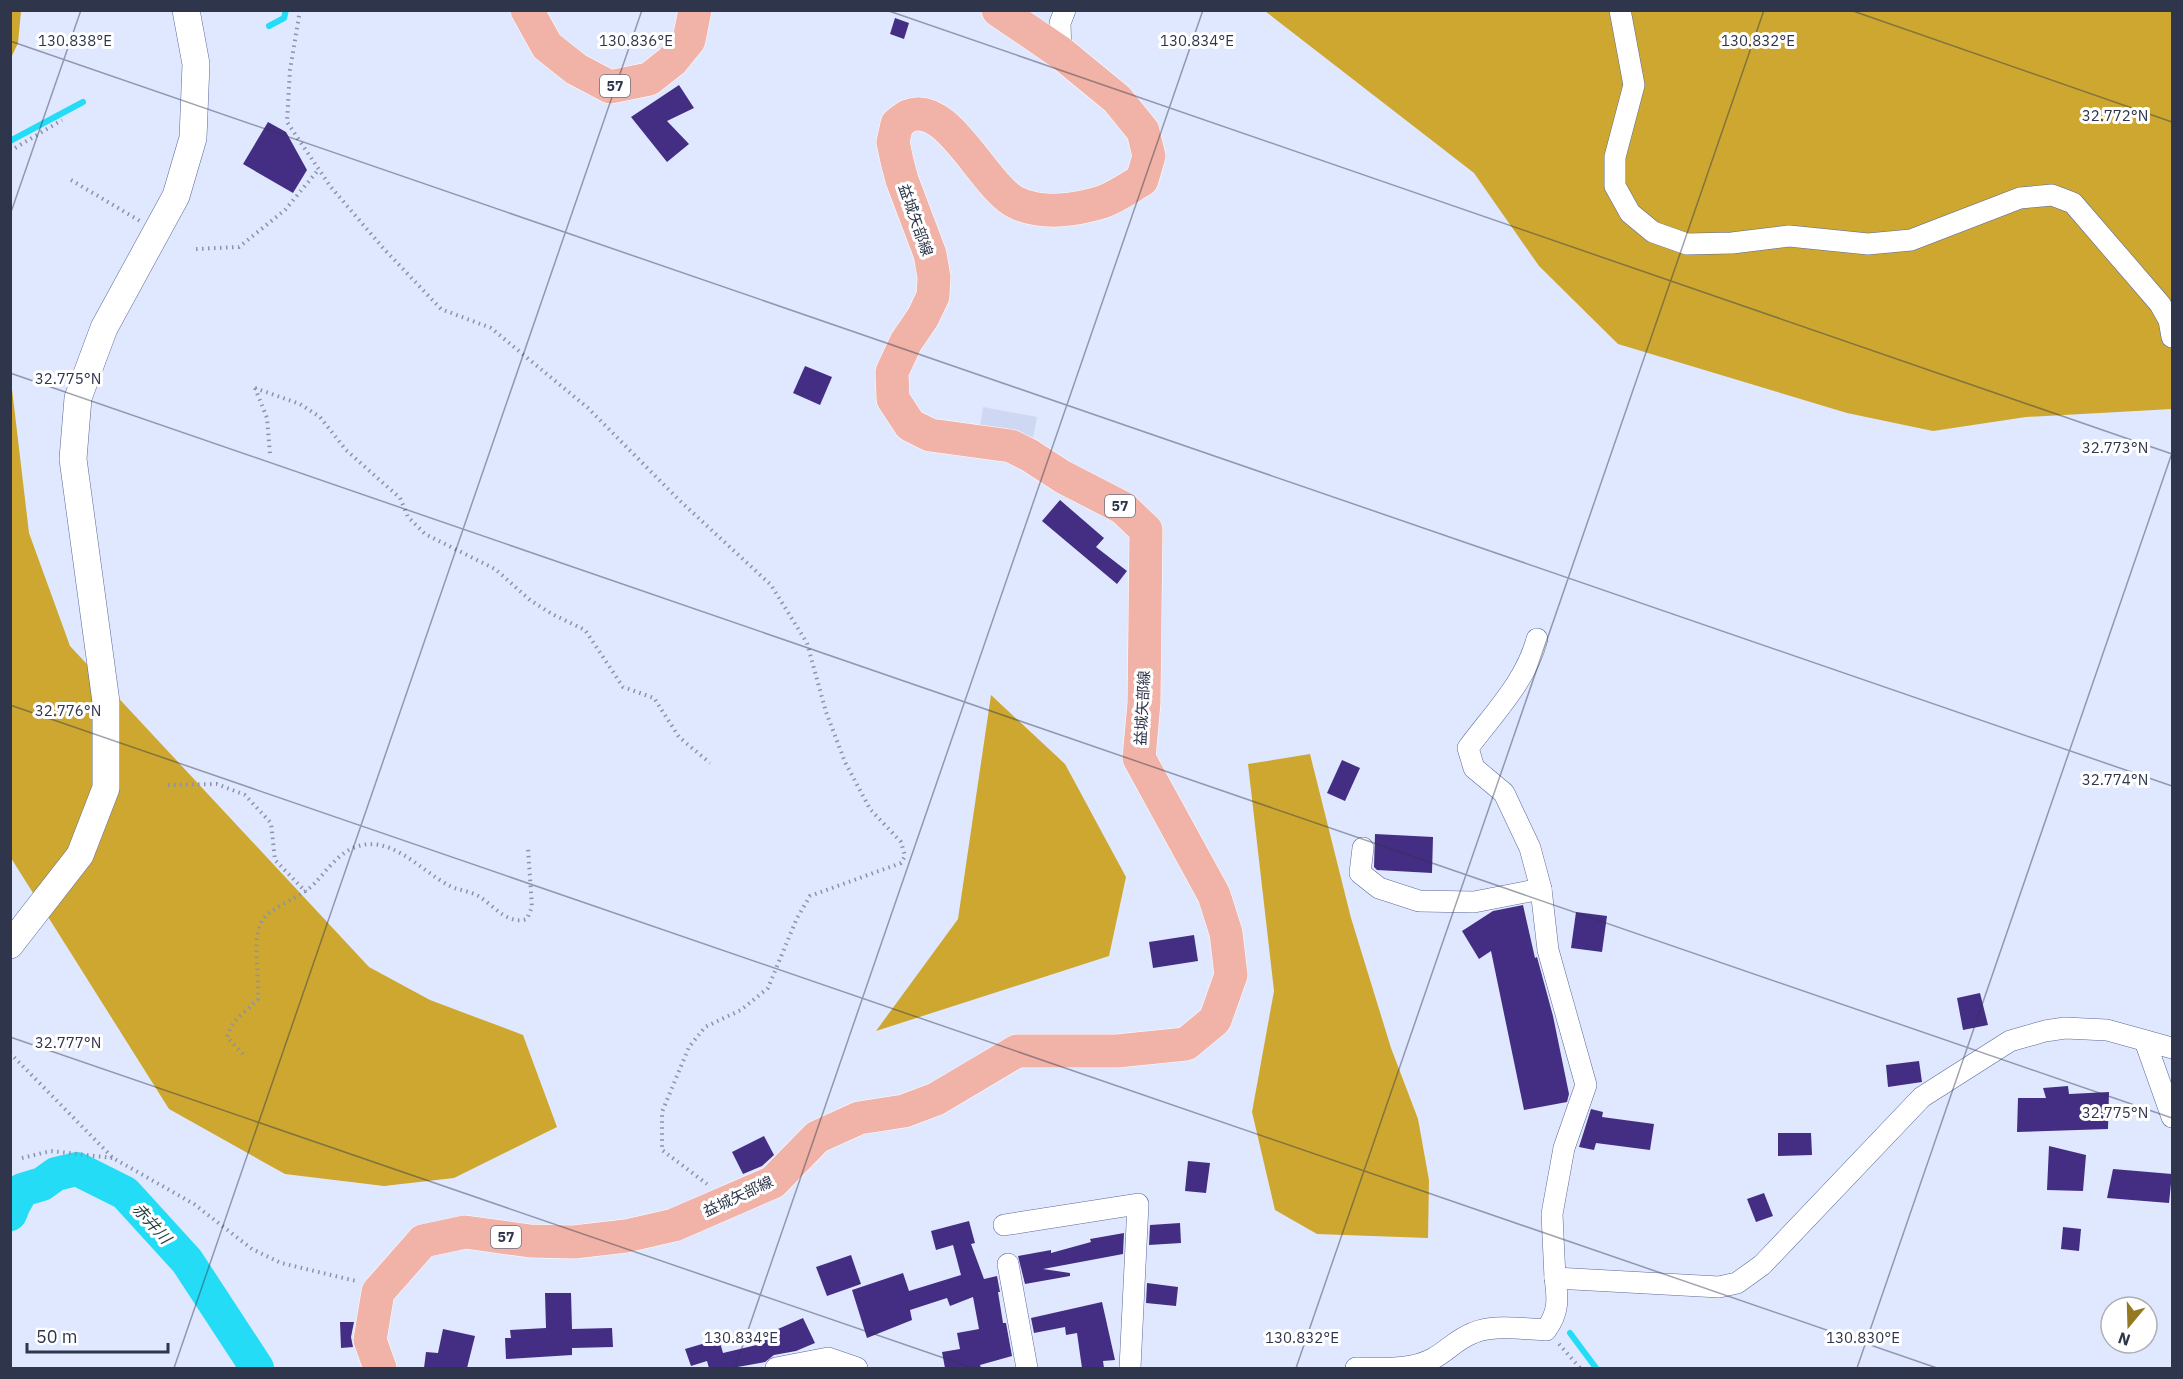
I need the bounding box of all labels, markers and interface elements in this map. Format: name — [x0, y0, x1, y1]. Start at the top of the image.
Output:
text: 130.838°E — [38, 31, 112, 50]
text: 130.836°E — [599, 31, 673, 50]
text: 130.834°E — [1160, 31, 1234, 50]
text: 130.832°E — [1721, 31, 1795, 50]
road number: 57 — [600, 75, 630, 97]
text: 32.772°N — [2082, 106, 2148, 125]
street label: 益城矢部線 — [895, 181, 937, 259]
text: 32.775°N — [35, 369, 101, 388]
text: 32.773°N — [2082, 438, 2148, 457]
road number: 57 — [1105, 495, 1135, 517]
street label: 益城矢部線 — [1131, 670, 1153, 746]
text: 32.776°N — [35, 701, 101, 720]
text: 32.774°N — [2082, 770, 2148, 789]
text: 32.777°N — [35, 1033, 101, 1052]
text: 32.775°N — [2082, 1103, 2148, 1122]
street label: 益城矢部線 — [700, 1172, 776, 1220]
water label: 赤井川 — [129, 1198, 177, 1249]
road number: 57 — [491, 1226, 521, 1248]
north arrow — [2099, 1295, 2159, 1355]
scale bar — [27, 1316, 168, 1354]
text: 50 m — [36, 1325, 78, 1348]
text: 130.834°E — [704, 1328, 778, 1347]
text: 130.832°E — [1265, 1328, 1339, 1347]
text: 130.830°E — [1826, 1328, 1900, 1347]
text: N — [2115, 1328, 2133, 1351]

